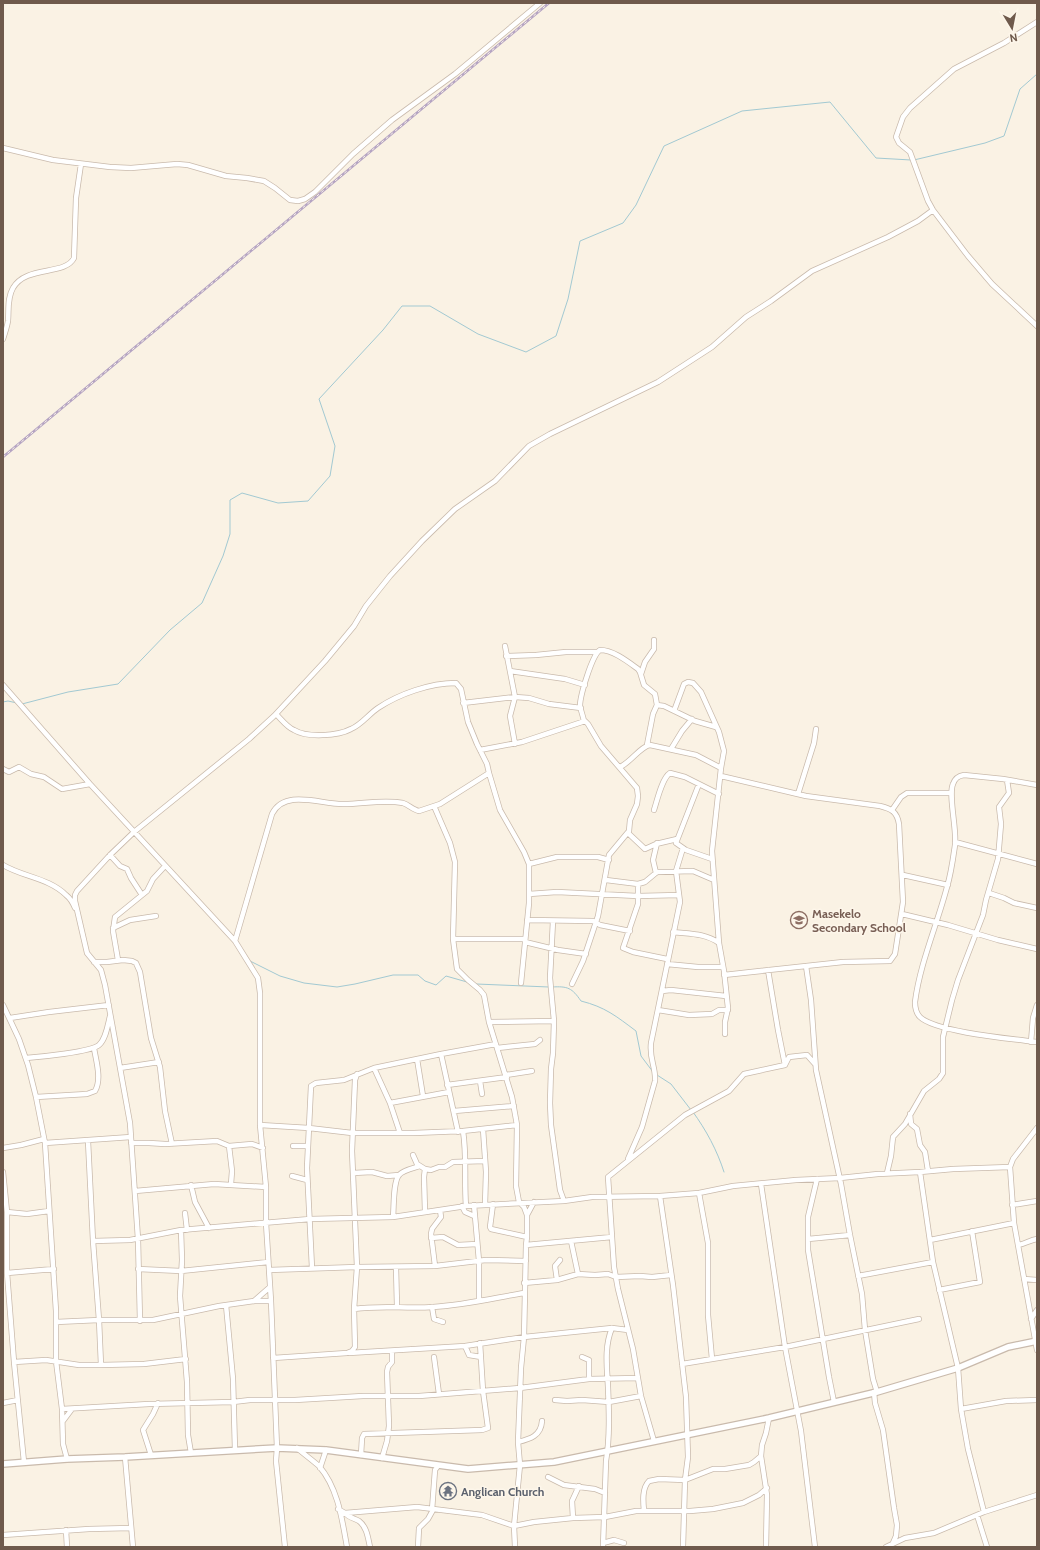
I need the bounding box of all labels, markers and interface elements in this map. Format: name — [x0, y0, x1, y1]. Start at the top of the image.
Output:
north arrow — [992, 8, 1032, 48]
text: N — [1009, 30, 1019, 45]
place label: Masekelo Secondary School — [812, 906, 906, 935]
school or university icon: Masekelo Secondary School — [789, 910, 809, 930]
temple icon: Anglican Church — [438, 1481, 458, 1501]
place label: Anglican Church — [461, 1484, 544, 1499]

